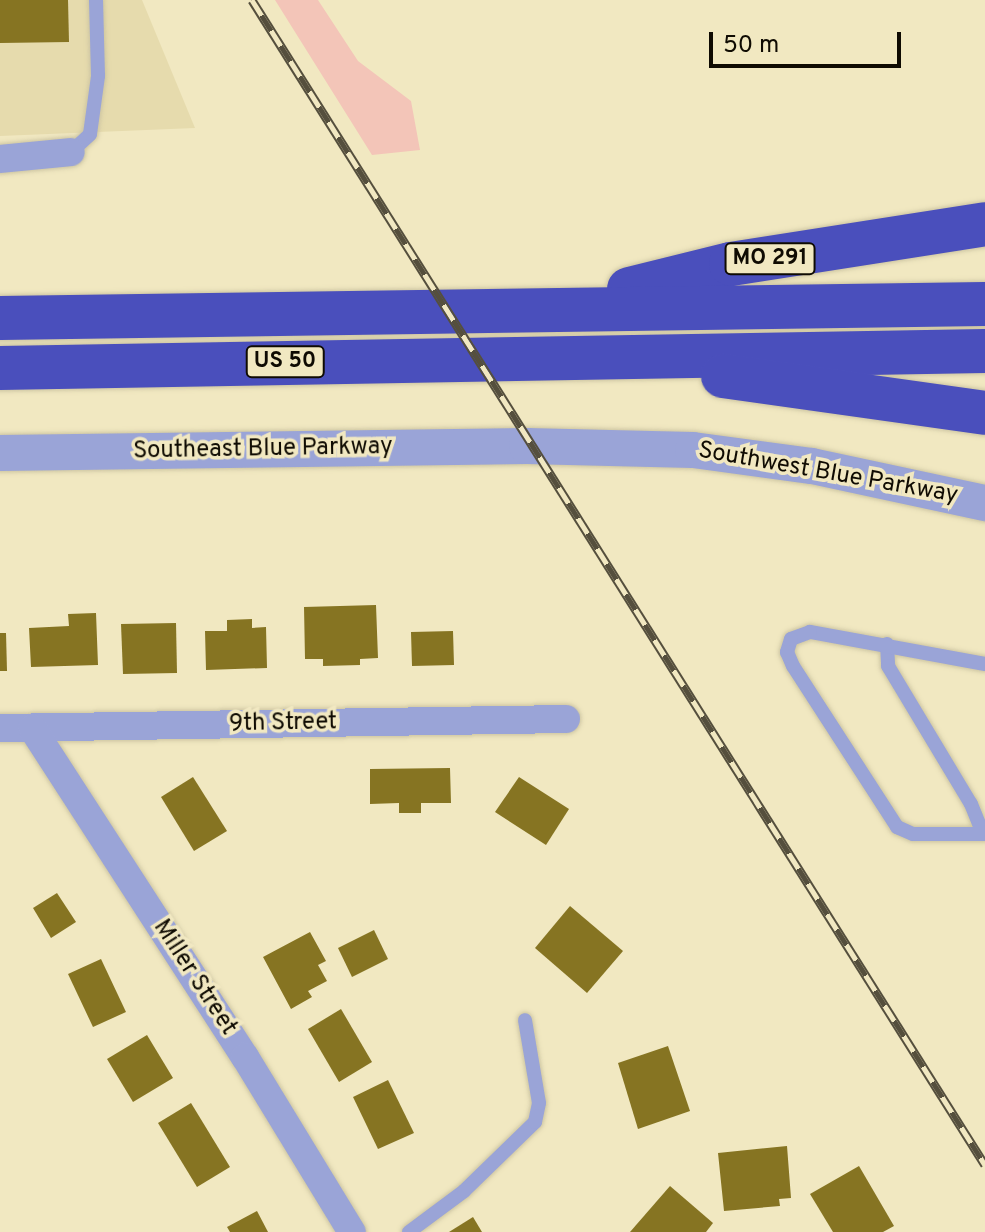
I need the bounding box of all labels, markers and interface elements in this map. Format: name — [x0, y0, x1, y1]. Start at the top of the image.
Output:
scale bar — [713, 16, 905, 66]
text: 50 m — [723, 31, 779, 61]
road number: MO 291 — [724, 241, 816, 277]
road number: US 50 — [245, 344, 325, 380]
street label: Southeast Blue Parkway — [133, 433, 393, 467]
street label: Southwest Blue Parkway — [696, 437, 960, 511]
street label: 9th Street — [229, 709, 337, 739]
street label: Miller Street — [146, 915, 242, 1041]

